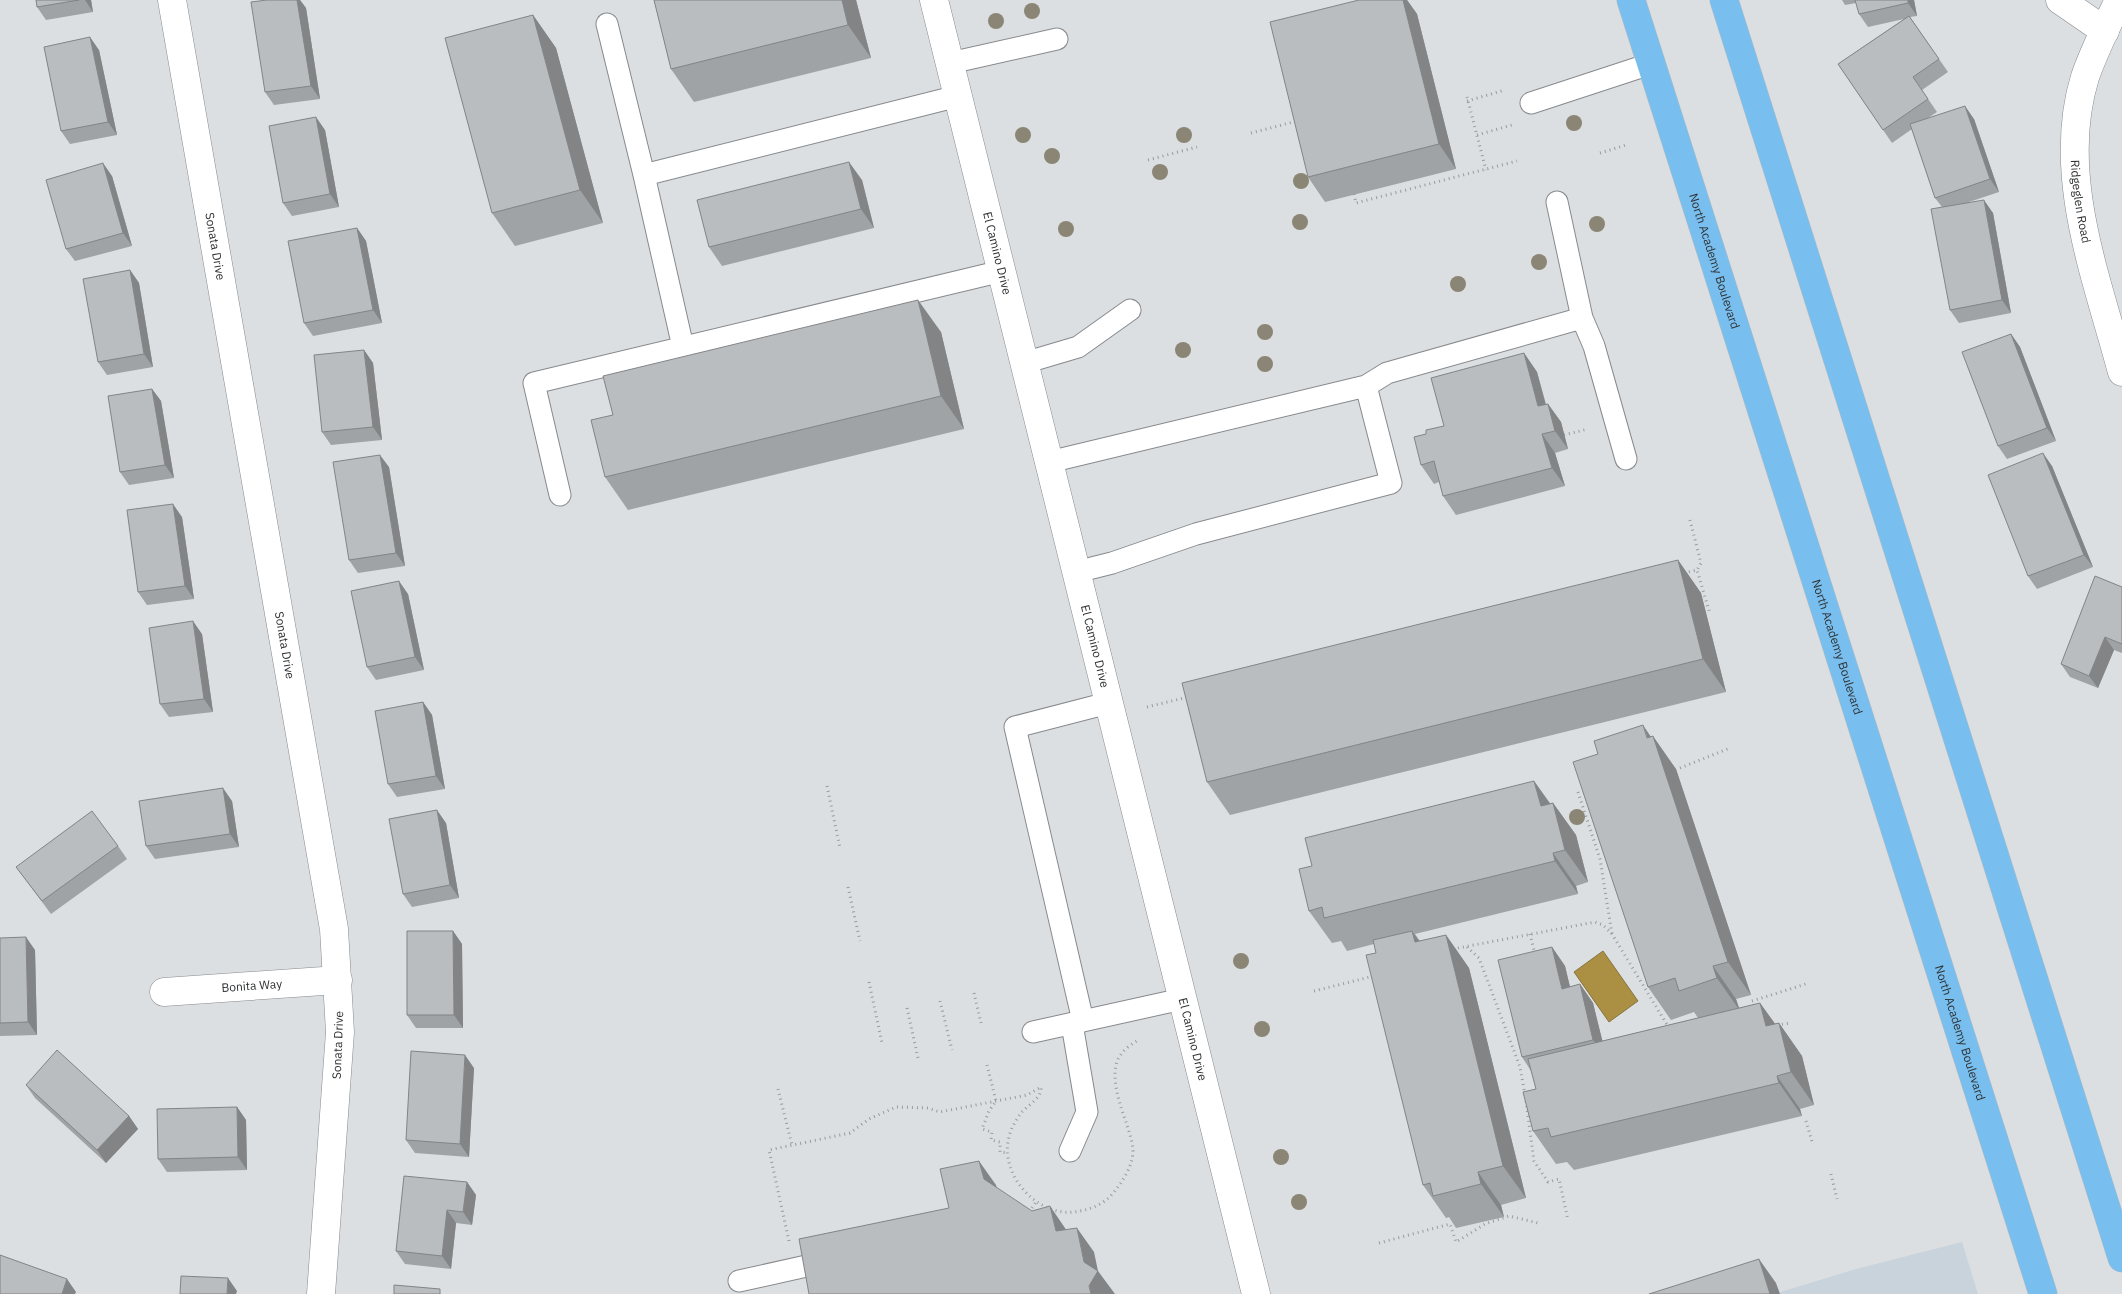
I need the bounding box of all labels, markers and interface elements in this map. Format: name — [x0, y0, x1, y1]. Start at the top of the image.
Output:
street label: Ridgeglen Road — [2068, 159, 2094, 244]
street label: North Academy Boulevard — [1686, 191, 1743, 330]
street label: El Camino Drive — [980, 210, 1015, 296]
street label: Sonata Drive — [202, 211, 229, 282]
street label: North Academy Boulevard — [1809, 577, 1866, 716]
street label: El Camino Drive — [1078, 603, 1113, 690]
street label: Sonata Drive — [272, 610, 298, 681]
street label: North Academy Boulevard — [1932, 963, 1989, 1102]
street label: Bonita Way — [221, 976, 283, 995]
street label: El Camino Drive — [1176, 996, 1211, 1083]
street label: Sonata Drive — [329, 1010, 346, 1079]

